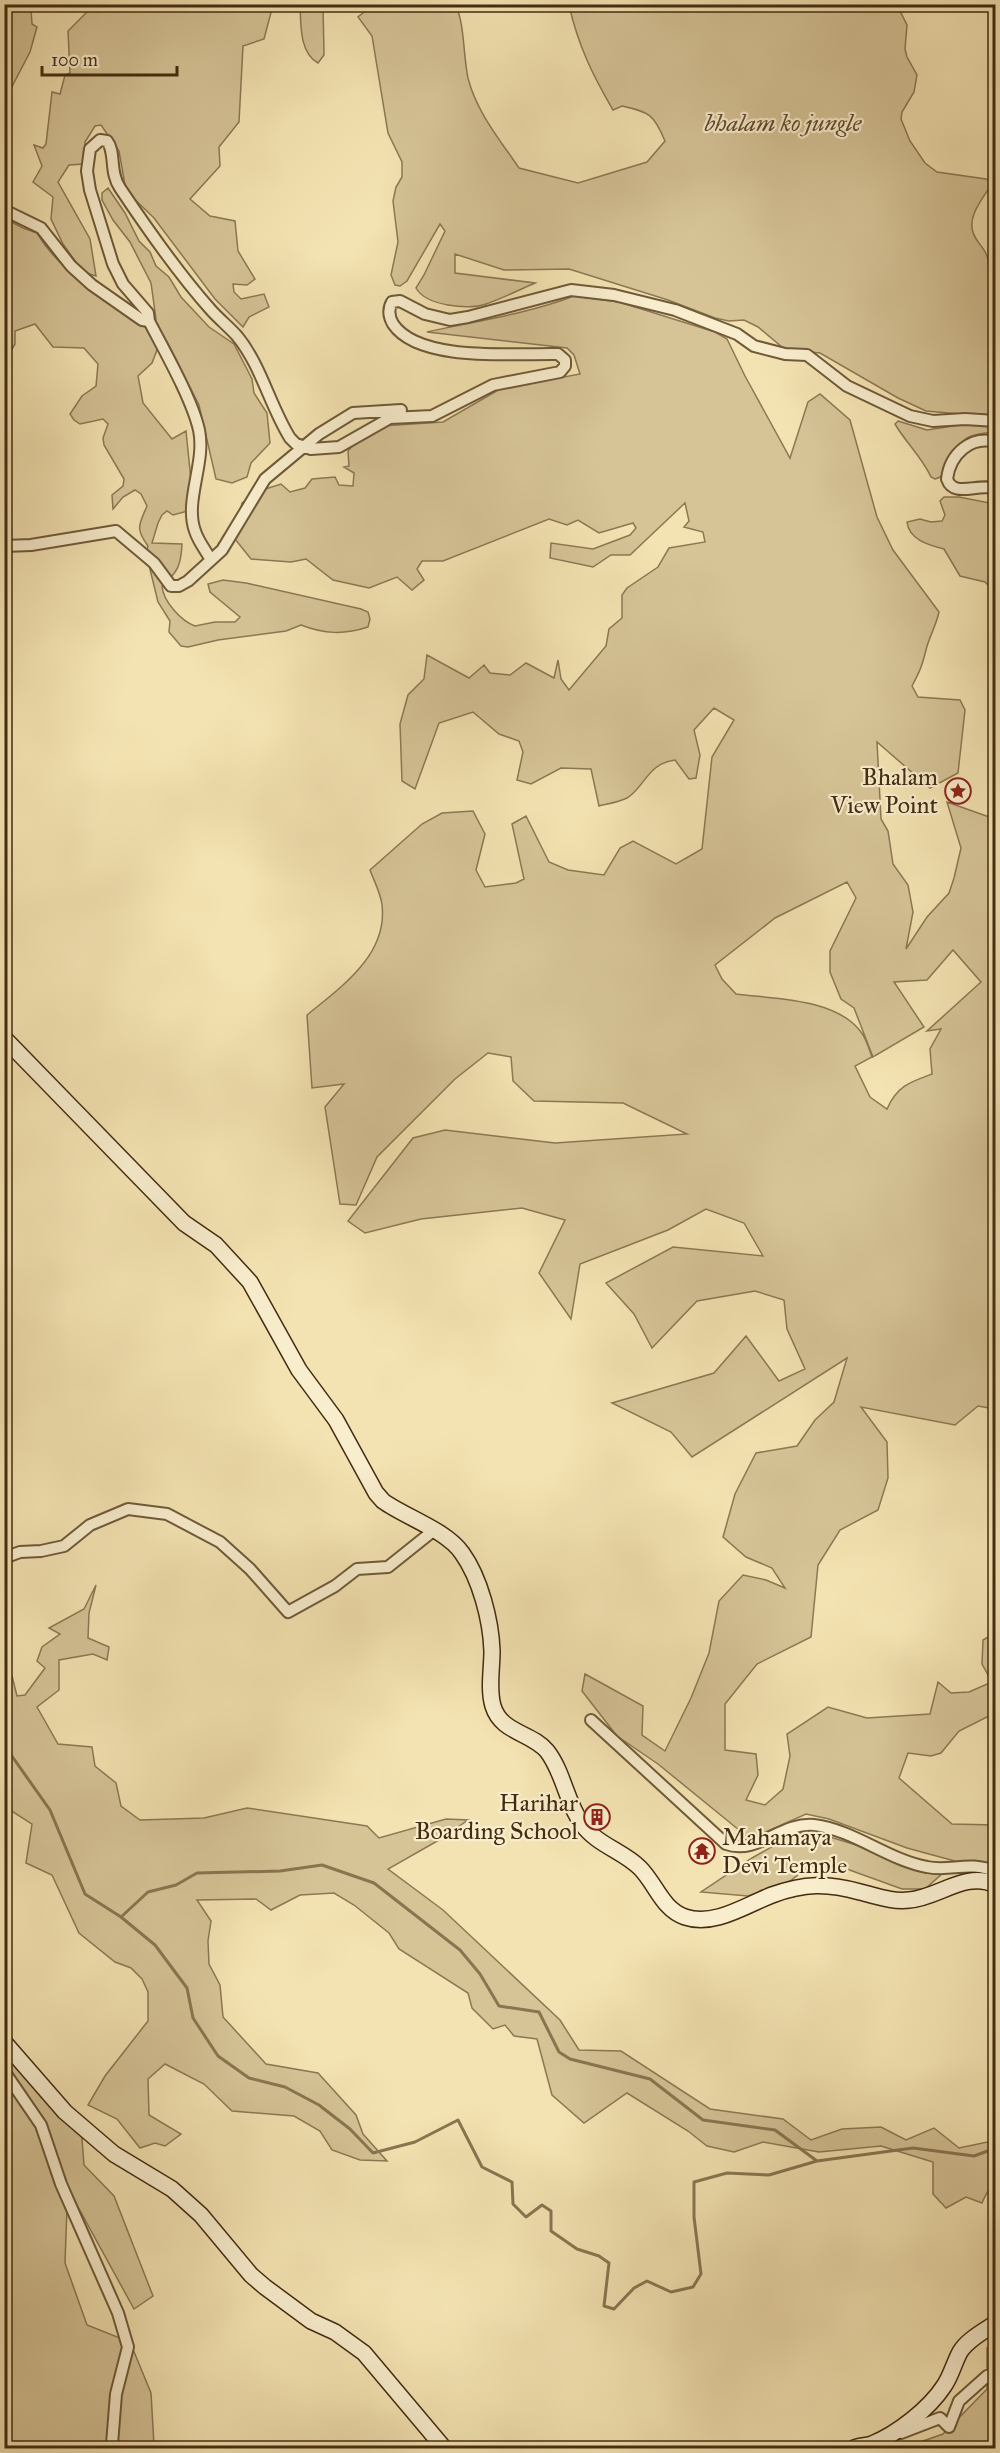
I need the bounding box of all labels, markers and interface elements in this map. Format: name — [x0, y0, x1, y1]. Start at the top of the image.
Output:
scale bar — [42, 39, 177, 77]
text: 100 m — [51, 49, 98, 71]
park label: bhalam ko jungle — [704, 108, 862, 138]
place label: Bhalam View Point — [830, 762, 938, 820]
place icon: Bhalam View Point — [943, 776, 973, 806]
place label: Harihar Boarding School — [415, 1788, 579, 1846]
building icon: Harihar Boarding School — [582, 1802, 612, 1832]
place label: Mahamaya Devi Temple — [722, 1822, 847, 1880]
temple icon: Mahamaya Devi Temple — [687, 1836, 717, 1866]

